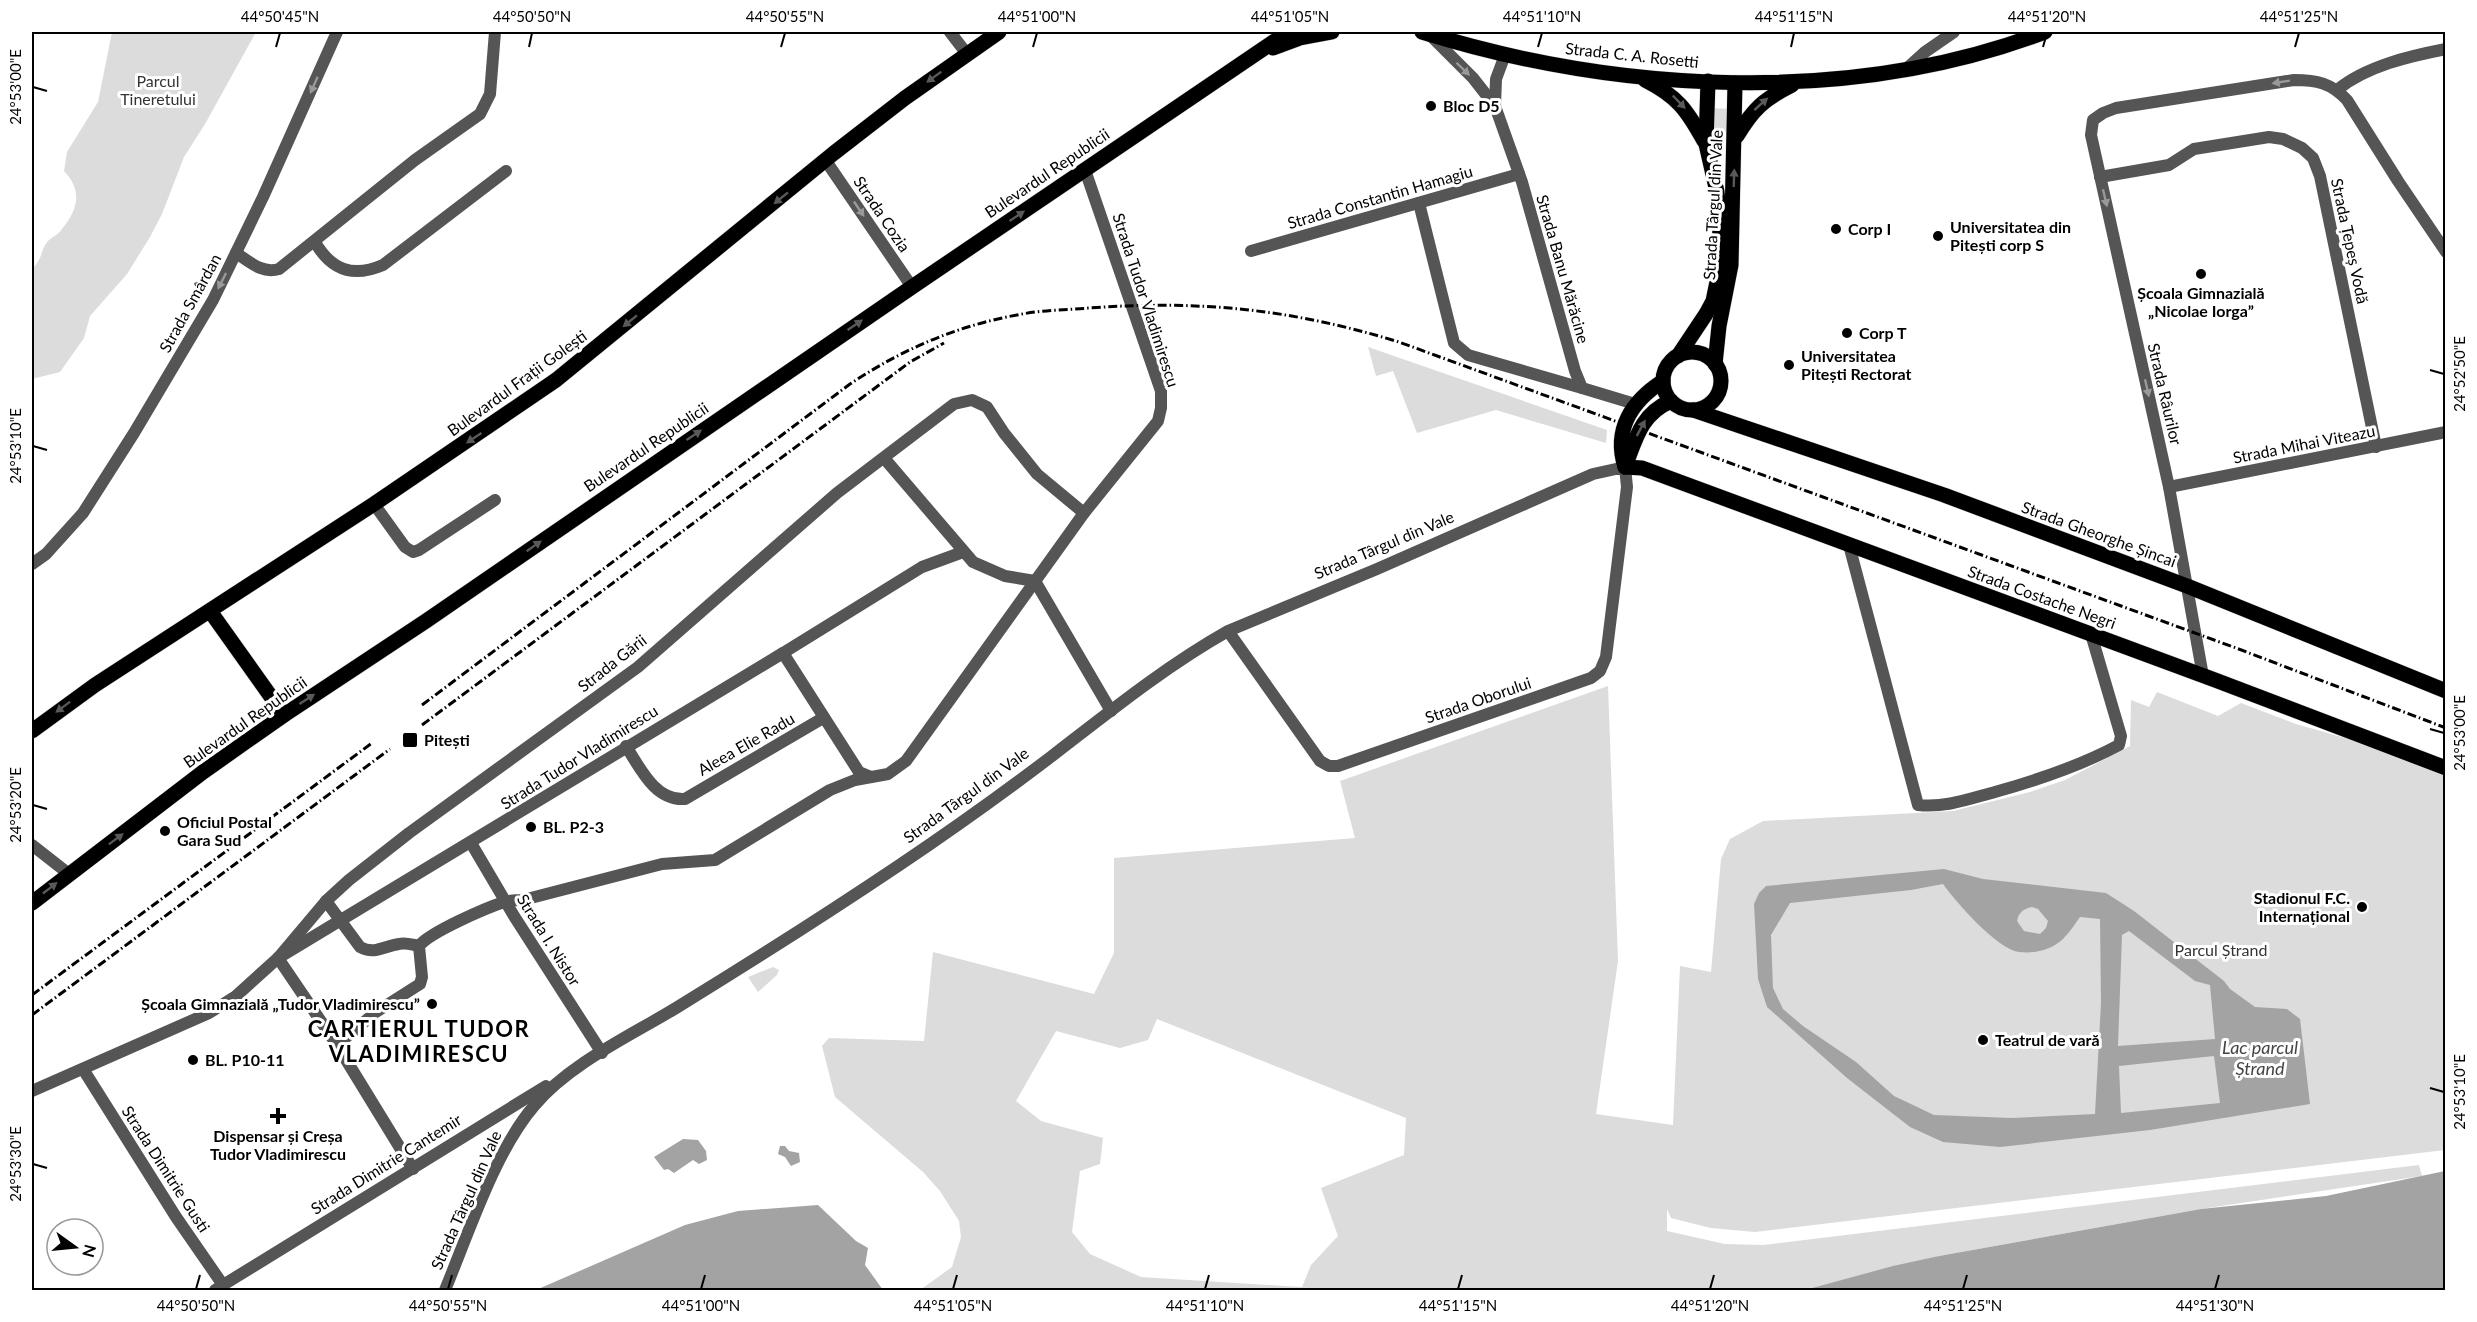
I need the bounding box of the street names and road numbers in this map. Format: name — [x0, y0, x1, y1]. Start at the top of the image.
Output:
street label: Strada C. A. Rosetti — [1564, 38, 1700, 71]
street label: Bulevardul Republicii — [981, 124, 1113, 221]
street label: Strada Târgul din Vale — [1699, 130, 1726, 280]
street label: Strada Constantin Hamagiu — [1285, 161, 1475, 232]
street label: Strada Cozia — [850, 172, 915, 255]
street label: Strada Țepeș Vodă — [2328, 176, 2373, 305]
street label: Strada Banu Mărăcine — [1533, 192, 1594, 345]
street label: Strada Tudor Vladimirescu — [1109, 210, 1184, 389]
street label: Strada Smârdan — [155, 250, 224, 355]
street label: Bulevardul Frații Golești — [443, 326, 590, 440]
street label: Strada Râurilor — [2145, 341, 2186, 447]
street label: Bulevardul Republicii — [580, 398, 712, 495]
street label: Strada Mihai Viteazu — [2231, 420, 2377, 467]
street label: Strada Gheorghe Șincai — [2019, 497, 2179, 570]
street label: Strada Târgul din Vale — [1311, 506, 1457, 583]
street label: Strada Costache Negri — [1965, 561, 2119, 632]
street label: Strada Gării — [574, 630, 650, 695]
street label: Bulevardul Republicii — [179, 672, 310, 771]
street label: Strada Oborului — [1422, 673, 1533, 727]
street label: Strada Tudor Vladimirescu — [497, 700, 661, 813]
street label: Aleea Elie Radu — [694, 708, 798, 779]
street label: Strada Târgul din Vale — [899, 743, 1032, 846]
street label: Strada I. Nistor — [514, 890, 585, 989]
street label: Strada Dimitrie Gusti — [118, 1102, 214, 1235]
street label: Strada Dimitrie Cantemir — [307, 1109, 465, 1218]
street label: Strada Târgul din Vale — [426, 1127, 505, 1272]

